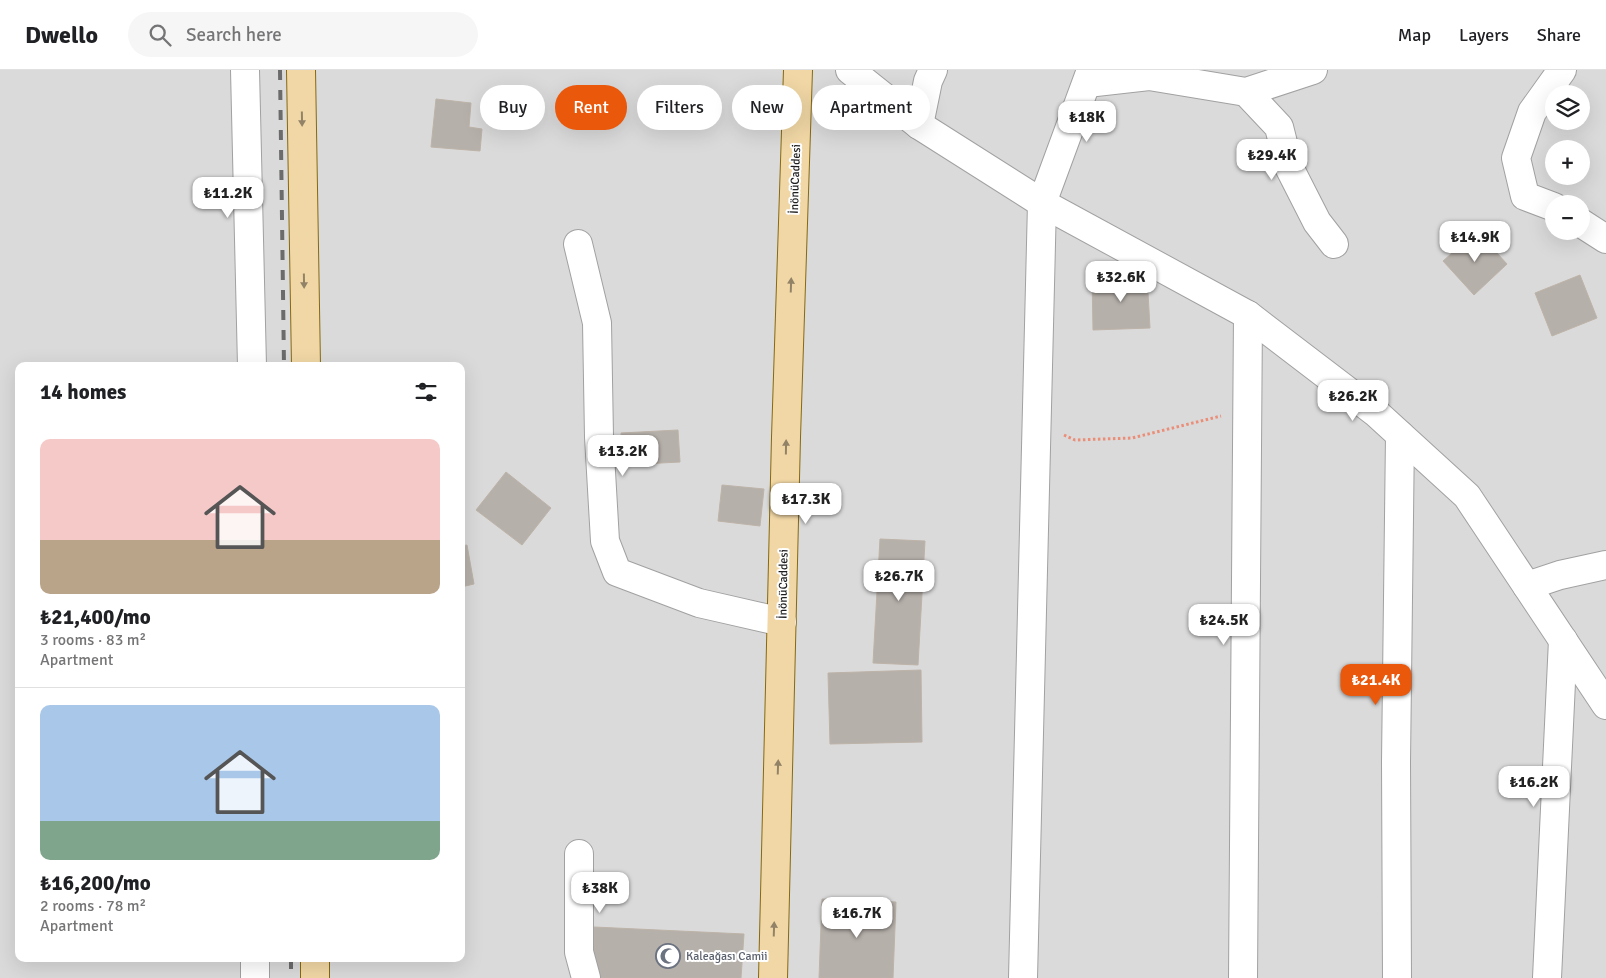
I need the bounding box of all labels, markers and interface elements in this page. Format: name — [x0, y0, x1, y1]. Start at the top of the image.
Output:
search box — [128, 12, 478, 57]
text: Dwello — [25, 20, 98, 50]
icon: search — [146, 21, 174, 49]
text: Search here — [186, 23, 282, 47]
text: Map — [1398, 24, 1431, 46]
text: Layers — [1459, 24, 1509, 46]
text: Share — [1537, 24, 1581, 46]
chip: Buy — [480, 85, 545, 130]
chip: Rent — [555, 85, 627, 130]
chip: Filters — [637, 85, 722, 130]
chip: New — [732, 85, 802, 130]
chip: Apartment — [812, 85, 930, 130]
map controls — [1545, 85, 1590, 240]
button: layers — [1545, 85, 1590, 130]
pin: ₺18K — [1057, 100, 1117, 143]
text: ₺18K — [1069, 107, 1105, 127]
one-way arrow — [298, 111, 306, 127]
pin: ₺29.4K — [1231, 138, 1313, 181]
button: + — [1545, 140, 1590, 185]
street label: İnönüCaddesi — [787, 144, 804, 214]
text: ₺29.4K — [1247, 145, 1297, 165]
pin: ₺11.2K — [187, 176, 269, 219]
text: ₺11.2K — [203, 183, 253, 203]
button: − — [1545, 195, 1590, 240]
pin: ₺14.9K — [1434, 220, 1516, 263]
text: ₺14.9K — [1450, 227, 1500, 247]
pin: ₺32.6K — [1080, 260, 1162, 303]
text: ₺32.6K — [1096, 267, 1146, 287]
one-way arrow — [300, 273, 308, 289]
one-way arrow — [788, 276, 796, 292]
icon: filters — [412, 378, 440, 406]
text: 14 homes — [40, 379, 126, 405]
pin: ₺26.2K — [1312, 380, 1394, 422]
text: ₺26.2K — [1328, 386, 1378, 406]
pin: ₺13.2K — [582, 434, 664, 477]
one-way arrow — [782, 439, 790, 455]
text: ₺13.2K — [598, 441, 648, 461]
icon: home — [195, 472, 285, 562]
pin: ₺17.3K — [765, 482, 847, 525]
text: ₺17.3K — [781, 489, 831, 509]
street label: İnönüCaddesi — [775, 549, 792, 619]
pin: ₺26.7K — [858, 560, 940, 602]
text: ₺26.7K — [874, 566, 924, 586]
text: ₺21,400/mo — [40, 604, 151, 630]
pin: ₺24.5K — [1183, 604, 1265, 646]
text: ₺24.5K — [1199, 610, 1249, 630]
text: 3 rooms · 83 m² — [40, 630, 146, 650]
text: Apartment — [40, 650, 113, 670]
pin: ₺21.4K — [1335, 664, 1417, 706]
text: ₺21.4K — [1351, 670, 1401, 690]
icon: home — [195, 737, 285, 827]
one-way arrow — [774, 759, 782, 775]
pin: ₺16.2K — [1493, 766, 1575, 808]
text: ₺16.2K — [1509, 772, 1559, 792]
text: ₺16,200/mo — [40, 870, 151, 896]
pin: ₺38K — [570, 872, 630, 914]
text: ₺38K — [582, 878, 618, 898]
text: 2 rooms · 78 m² — [40, 896, 146, 916]
pin: ₺16.7K — [816, 896, 898, 939]
text: ₺16.7K — [832, 903, 882, 923]
text: Apartment — [40, 916, 113, 936]
one-way arrow — [770, 921, 778, 937]
mosque icon: Kaleağası Camii — [655, 943, 681, 969]
place label: Kaleağası Camii — [686, 949, 768, 964]

